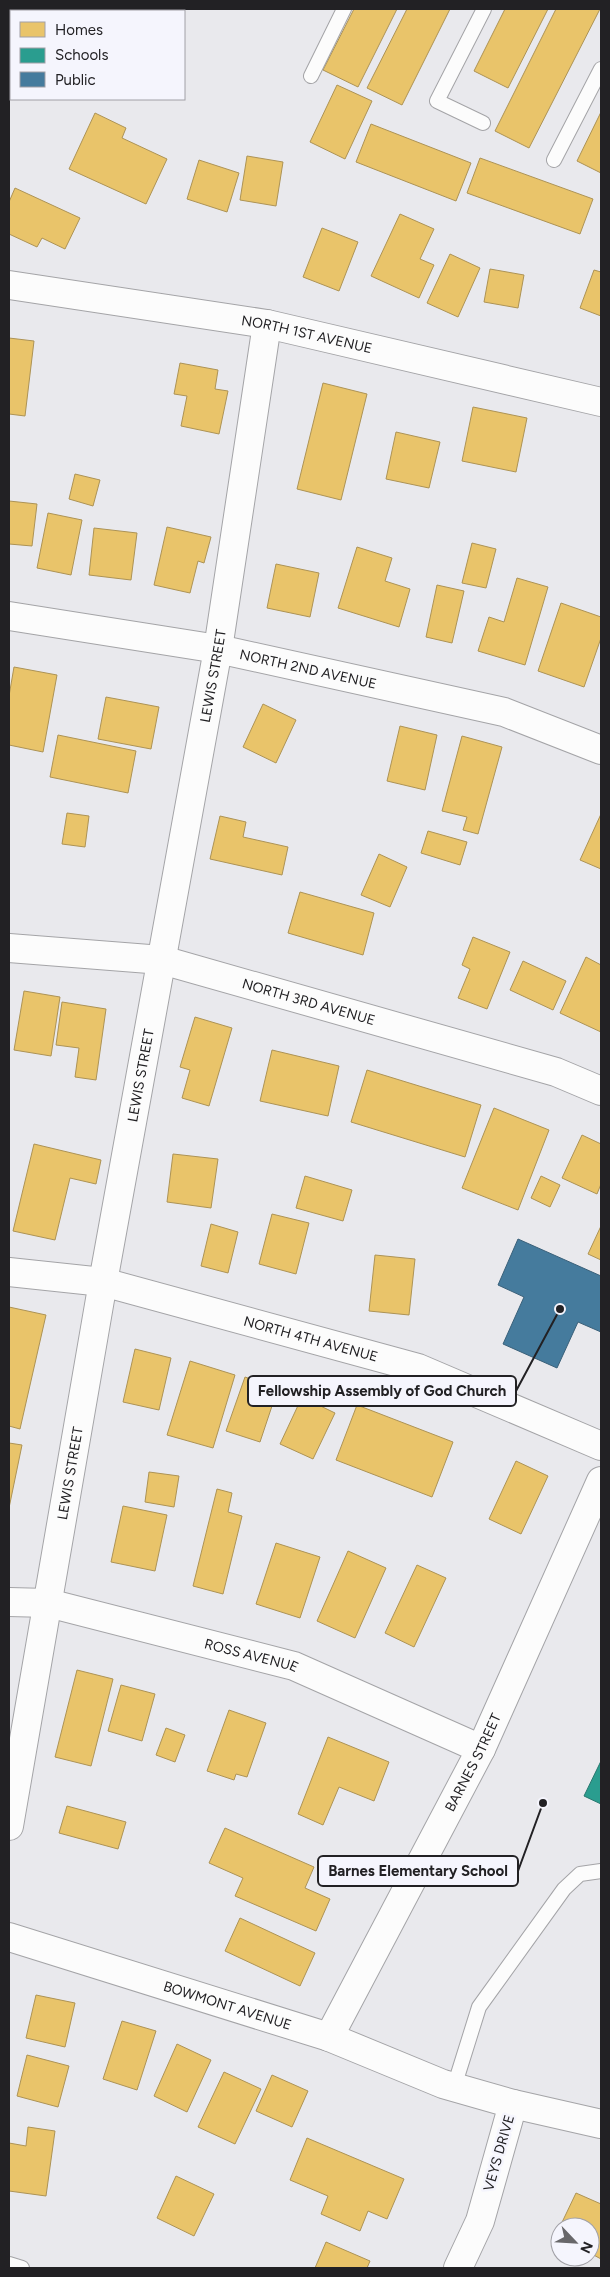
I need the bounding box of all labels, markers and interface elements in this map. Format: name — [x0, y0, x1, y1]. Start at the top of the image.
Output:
legend — [10, 10, 185, 100]
text: Homes — [55, 21, 103, 39]
text: Schools — [55, 46, 108, 64]
text: Public — [55, 71, 96, 89]
street label: NORTH 1ST AVENUE — [240, 312, 374, 357]
street label: LEWIS STREET — [196, 628, 229, 724]
street label: NORTH 2ND AVENUE — [238, 646, 378, 692]
street label: NORTH 3RD AVENUE — [240, 975, 377, 1029]
street label: LEWIS STREET — [124, 1027, 157, 1123]
street label: NORTH 4TH AVENUE — [242, 1312, 380, 1365]
callout: Fellowship Assembly of God Church — [248, 1376, 516, 1406]
text: Fellowship Assembly of God Church — [258, 1382, 506, 1400]
street label: LEWIS STREET — [54, 1425, 86, 1521]
street label: ROSS AVENUE — [203, 1635, 301, 1675]
street label: BARNES STREET — [441, 1711, 504, 1814]
callout: Barnes Elementary School — [318, 1856, 518, 1886]
text: Barnes Elementary School — [328, 1862, 508, 1880]
street label: BOWMONT AVENUE — [161, 1977, 294, 2033]
street label: VEYS DRIVE — [480, 2113, 518, 2193]
north arrow — [550, 2217, 600, 2267]
text: N — [576, 2239, 596, 2256]

